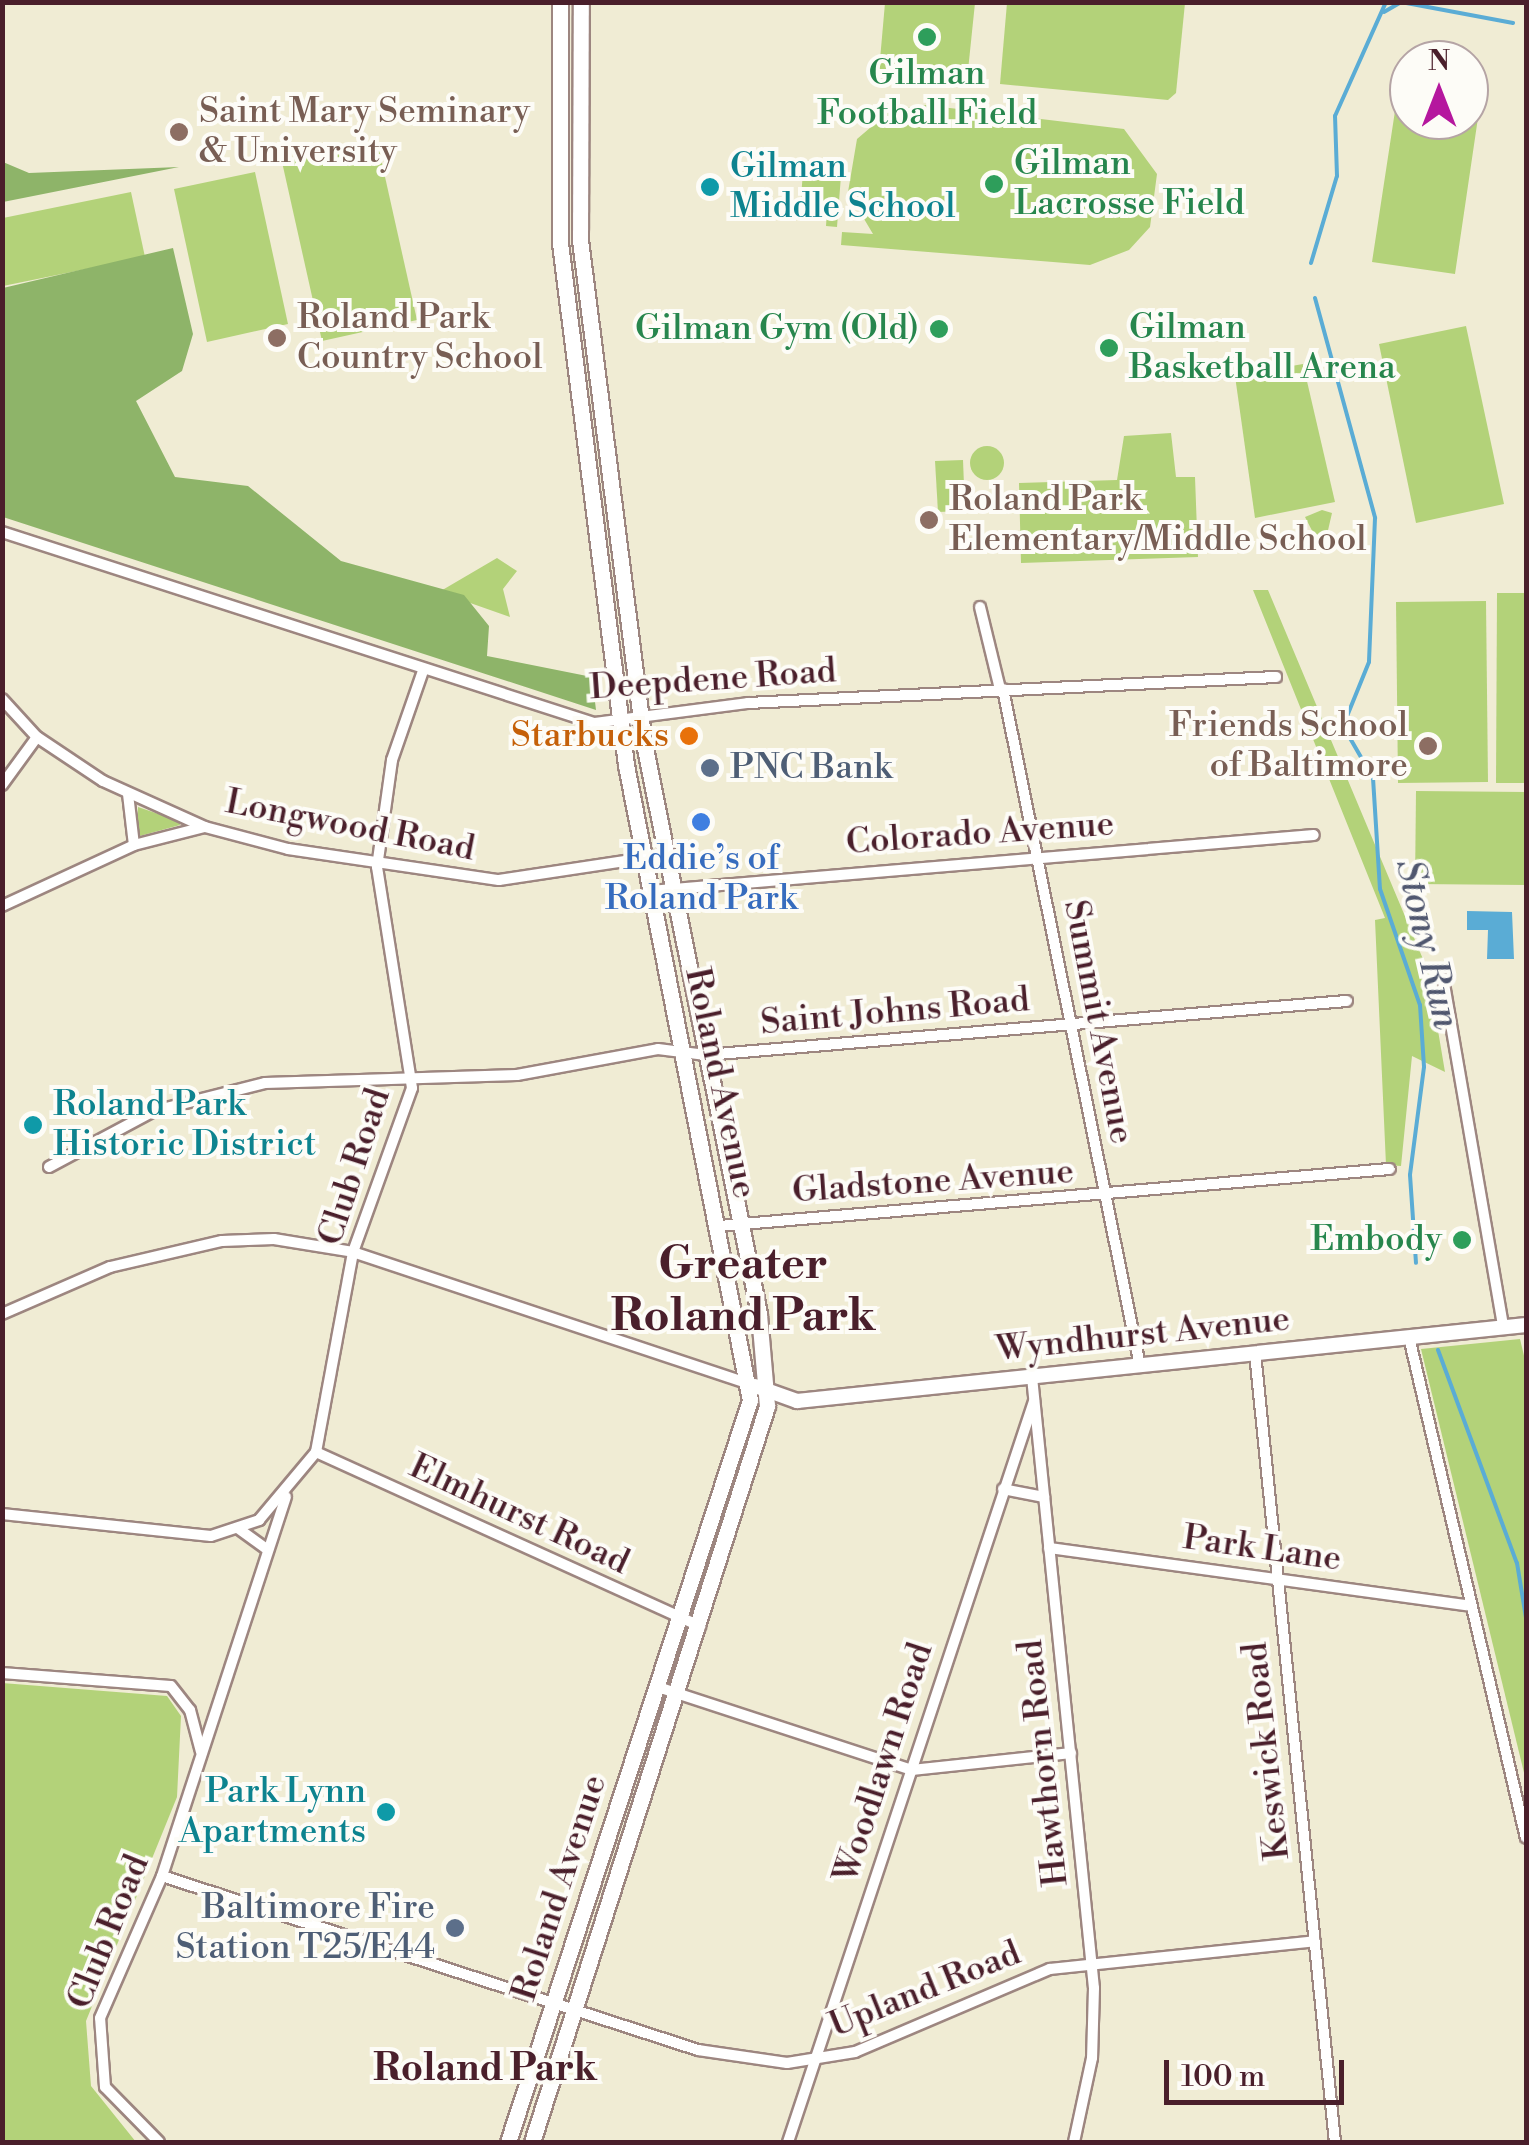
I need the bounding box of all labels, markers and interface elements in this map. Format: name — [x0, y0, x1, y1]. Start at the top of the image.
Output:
marker: Gilman Football Field — [916, 26, 938, 48]
north arrow — [1389, 40, 1489, 140]
text: N — [1428, 44, 1450, 79]
place label: Gilman Football Field — [817, 53, 1037, 135]
place label: Saint Mary Seminary & University — [199, 91, 530, 173]
marker: Saint Mary Seminary & University — [168, 121, 190, 143]
place label: Gilman Lacrosse Field — [1014, 143, 1245, 225]
place label: Gilman Middle School — [730, 146, 956, 228]
marker: Gilman Lacrosse Field — [983, 173, 1005, 195]
marker: Gilman Middle School — [699, 176, 721, 198]
place label: Roland Park Country School — [297, 297, 543, 379]
place label: Gilman Basketball Arena — [1129, 307, 1396, 389]
place label: Gilman Gym (Old) — [635, 308, 919, 350]
marker: Gilman Gym (Old) — [928, 318, 950, 340]
marker: Roland Park Country School — [266, 327, 288, 349]
marker: Gilman Basketball Arena — [1098, 337, 1120, 359]
place label: Roland Park Elementary/Middle School — [949, 479, 1367, 561]
marker: Roland Park Elementary/Middle School — [918, 509, 940, 531]
street label: Deepdene Road — [588, 650, 838, 710]
place label: Friends School of Baltimore — [1169, 705, 1408, 787]
place label: Starbucks — [511, 715, 669, 757]
marker: Starbucks — [678, 725, 700, 747]
marker: Friends School of Baltimore — [1417, 735, 1439, 757]
place label: PNC Bank — [730, 747, 892, 789]
marker: PNC Bank — [699, 757, 721, 779]
street label: Longwood Road — [222, 781, 478, 871]
street label: Colorado Avenue — [845, 804, 1115, 864]
marker: Eddie’s of Roland Park — [690, 811, 712, 833]
place label: Eddie’s of Roland Park — [605, 838, 797, 920]
water label: Stony Run — [1385, 855, 1469, 1033]
street label: Summit Avenue — [1054, 897, 1142, 1147]
street label: Roland Avenue — [675, 964, 765, 1202]
street label: Saint Johns Road — [759, 979, 1031, 1045]
street label: Club Road — [310, 1083, 400, 1251]
place label: Roland Park Historic District — [53, 1084, 316, 1166]
marker: Roland Park Historic District — [22, 1114, 44, 1136]
street label: Gladstone Avenue — [791, 1151, 1075, 1213]
place label: Embody — [1310, 1219, 1442, 1261]
marker: Embody — [1451, 1229, 1473, 1251]
district label: Greater Roland Park — [610, 1238, 876, 1344]
street label: Wyndhurst Avenue — [994, 1299, 1292, 1371]
street label: Elmhurst Road — [402, 1446, 636, 1584]
street label: Park Lane — [1180, 1517, 1344, 1581]
street label: Woodlawn Road — [825, 1638, 943, 1888]
street label: Hawthorn Road — [1010, 1638, 1078, 1888]
street label: Keswick Road — [1235, 1640, 1299, 1862]
street label: Roland Avenue — [504, 1770, 616, 2006]
place label: Park Lynn Apartments — [179, 1771, 366, 1853]
marker: Park Lynn Apartments — [375, 1801, 397, 1823]
street label: Club Road — [59, 1849, 159, 2015]
place label: Baltimore Fire Station T25/E44 — [175, 1887, 435, 1969]
marker: Baltimore Fire Station T25/E44 — [444, 1917, 466, 1939]
street label: Upland Road — [823, 1933, 1027, 2047]
scale bar — [1169, 2040, 1349, 2102]
district label: Roland Park — [373, 2046, 597, 2092]
text: 100 m — [1181, 2058, 1265, 2096]

